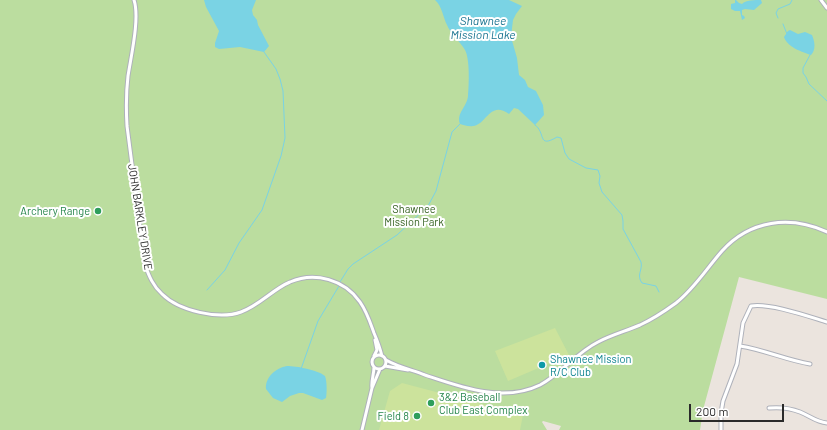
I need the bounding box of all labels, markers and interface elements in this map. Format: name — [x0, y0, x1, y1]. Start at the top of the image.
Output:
water label: Shawnee Mission Lake — [450, 14, 516, 42]
street label: JOHN BARKLEY DRIVE — [125, 163, 155, 271]
park label: Shawnee Mission Park — [384, 202, 444, 228]
place label: Archery Range — [20, 204, 90, 218]
marker: Archery Range — [93, 206, 103, 216]
place label: Shawnee Mission R/C Club — [550, 352, 631, 378]
marker: Shawnee Mission R/C Club — [537, 360, 547, 370]
place label: 3&2 Baseball Club East Complex — [439, 390, 527, 416]
scale bar — [691, 396, 786, 422]
marker: 3&2 Baseball Club East Complex — [426, 398, 436, 408]
text: 200 m — [696, 404, 728, 418]
place label: Field 8 — [378, 409, 409, 423]
marker: Field 8 — [412, 411, 422, 421]

